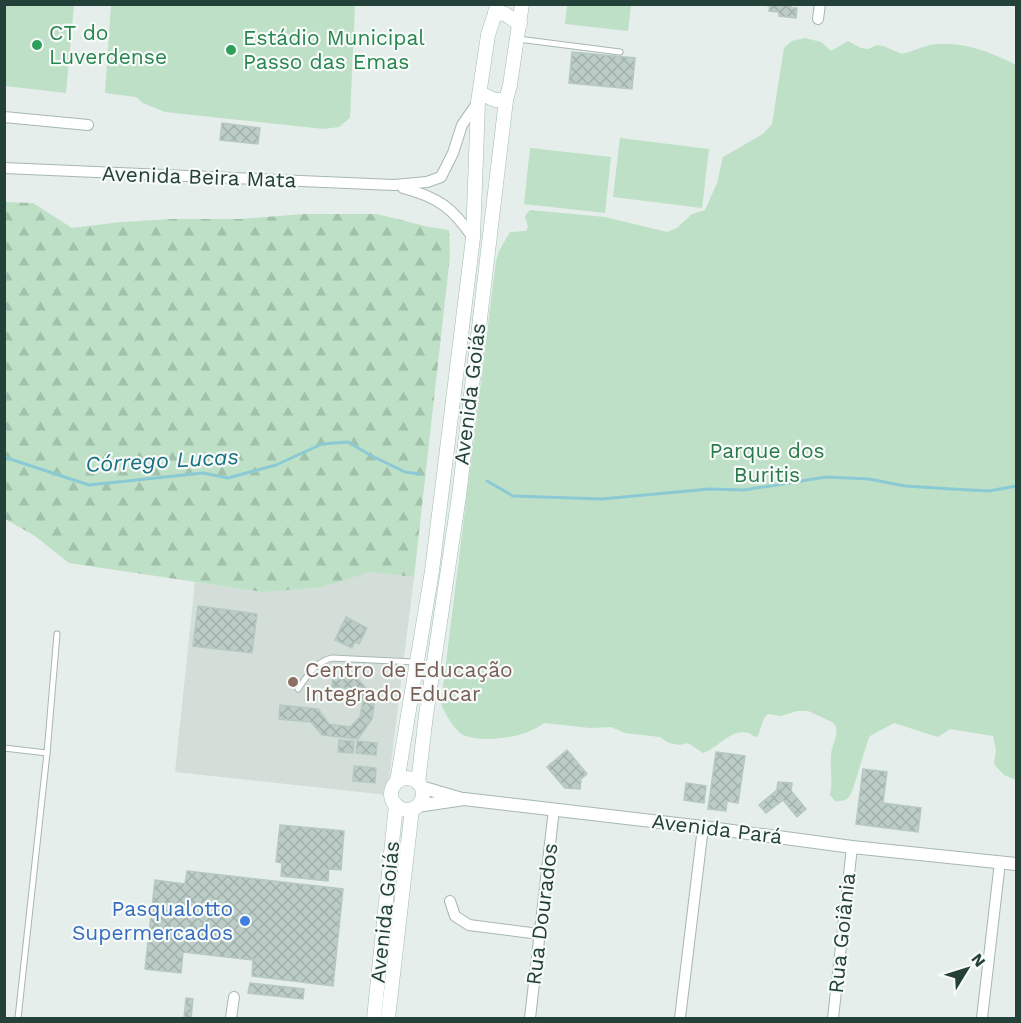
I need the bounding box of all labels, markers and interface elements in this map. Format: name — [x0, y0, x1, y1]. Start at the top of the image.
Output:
place label: CT do Luverdense — [49, 20, 167, 69]
place label: Estádio Municipal Passo das Emas — [243, 25, 425, 74]
marker: CT do Luverdense — [30, 38, 44, 52]
marker: Estádio Municipal Passo das Emas — [224, 43, 238, 57]
street label: Avenida Beira Mata — [101, 161, 297, 192]
street label: Avenida Goiás — [448, 322, 491, 466]
park label: Parque dos Buritis — [709, 438, 825, 487]
water label: Córrego Lucas — [85, 444, 239, 477]
place label: Centro de Educação Integrado Educar — [305, 657, 513, 706]
marker: Centro de Educação Integrado Educar — [286, 675, 300, 689]
street label: Avenida Pará — [650, 808, 784, 849]
street label: Avenida Goiás — [365, 840, 404, 984]
street label: Rua Dourados — [520, 841, 563, 986]
street label: Rua Goiânia — [823, 871, 860, 994]
place label: Pasqualotto Supermercados — [72, 896, 233, 945]
marker: Pasqualotto Supermercados — [238, 914, 252, 928]
north arrow — [937, 939, 997, 999]
text: N — [967, 950, 990, 971]

